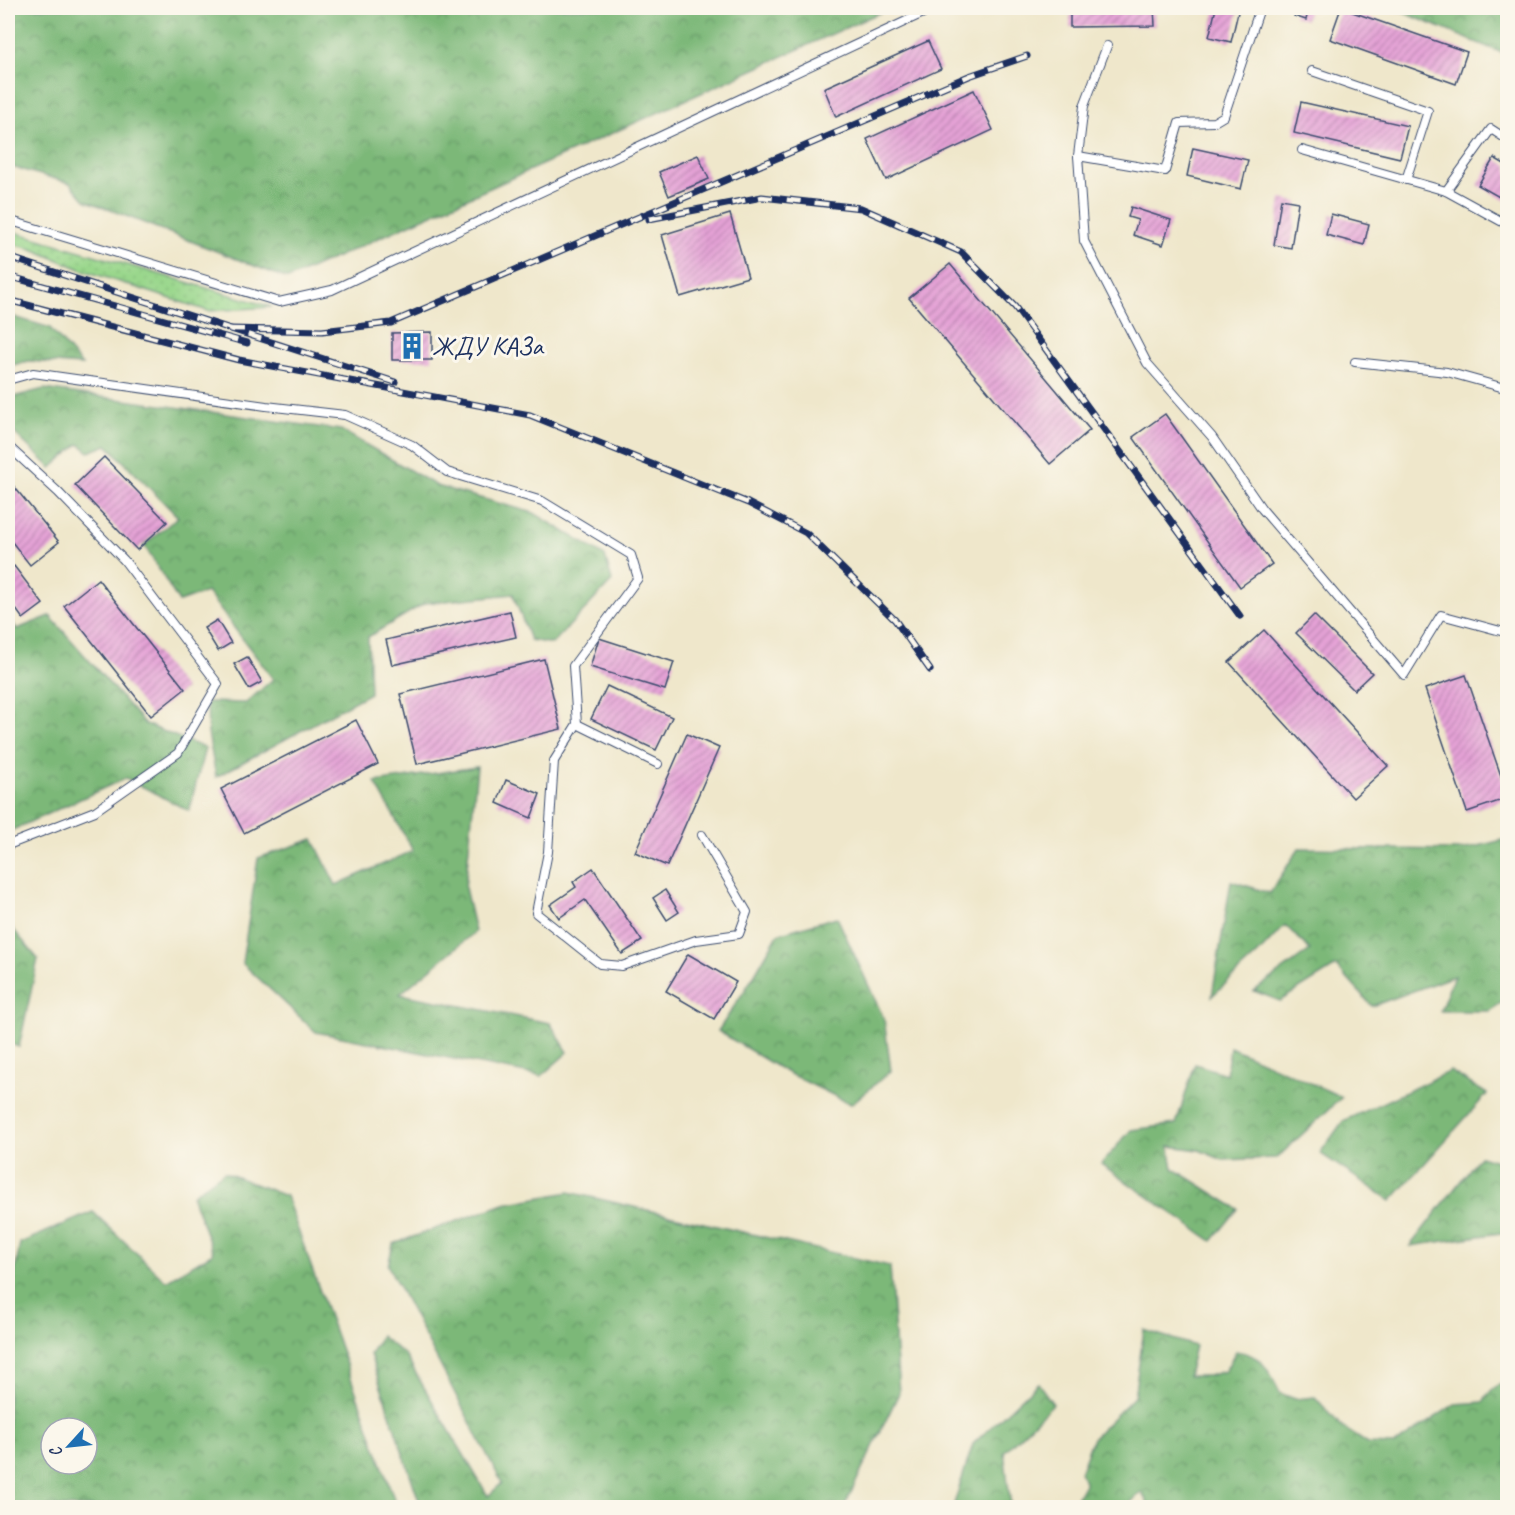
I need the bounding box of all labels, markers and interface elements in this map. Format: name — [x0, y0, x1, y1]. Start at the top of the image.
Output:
place label: ЖДУ КАЗа — [432, 330, 544, 363]
building icon: ЖДУ КАЗа — [397, 331, 427, 361]
north arrow — [39, 1416, 99, 1476]
text: С — [45, 1442, 67, 1460]

